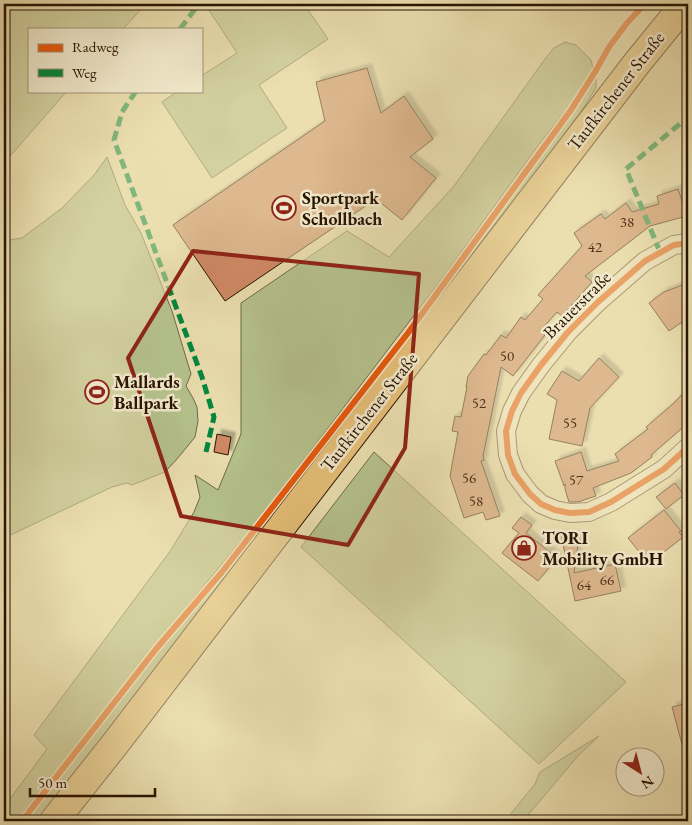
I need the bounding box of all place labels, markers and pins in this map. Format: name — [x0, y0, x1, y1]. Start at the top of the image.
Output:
place label: Sportpark Schollbach — [302, 186, 382, 230]
sports icon: Sportpark Schollbach — [271, 195, 297, 221]
place label: Mallards Ballpark — [114, 370, 180, 414]
sports icon: Mallards Ballpark — [84, 379, 110, 405]
place label: TORI Mobility GmbH — [542, 526, 664, 570]
shop icon: TORI Mobility GmbH — [511, 535, 537, 561]

